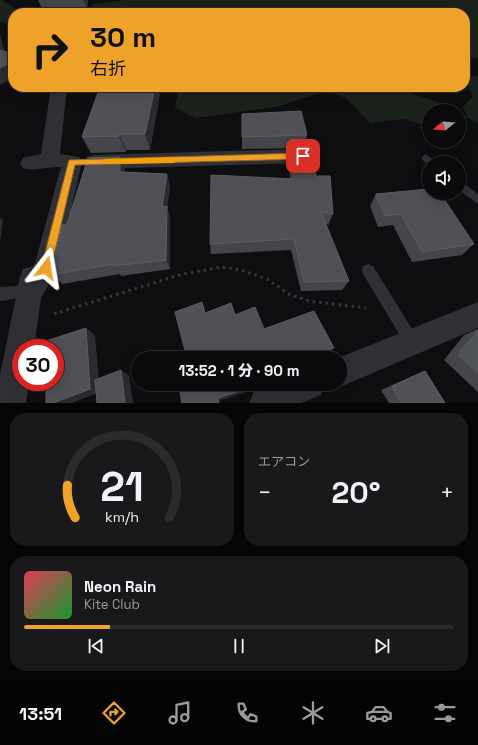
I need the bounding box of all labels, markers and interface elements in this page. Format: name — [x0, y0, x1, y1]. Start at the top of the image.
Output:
text: 30 m — [90, 19, 156, 55]
icon: right — [24, 24, 76, 76]
text: 右折 — [90, 57, 126, 80]
north arrow — [422, 104, 466, 148]
map controls — [422, 104, 466, 200]
pin — [286, 139, 320, 173]
icon: arrive — [292, 145, 314, 167]
button: sound — [422, 156, 466, 200]
position arrow — [25, 247, 67, 289]
speed limit sign: 30 — [12, 339, 64, 391]
text: 13:52 · 1 分 · 90 m — [178, 361, 300, 380]
text: エアコン — [258, 453, 310, 470]
text: 21 — [100, 459, 144, 512]
text: 20° — [331, 473, 381, 512]
text: − — [258, 478, 272, 506]
text: + — [440, 478, 454, 506]
text: km/h — [105, 507, 139, 525]
text: Neon Rain — [84, 577, 156, 596]
text: Kite Club — [84, 596, 140, 613]
icon: previous — [85, 635, 107, 657]
icon: pause — [228, 635, 250, 657]
icon: next — [371, 635, 393, 657]
icon: directions — [100, 699, 128, 727]
icon: music — [166, 699, 194, 727]
icon: phone — [233, 699, 261, 727]
icon: climate — [299, 699, 327, 727]
icon: car — [365, 699, 393, 727]
icon: filters — [431, 699, 459, 727]
text: 13:51 — [19, 702, 62, 725]

